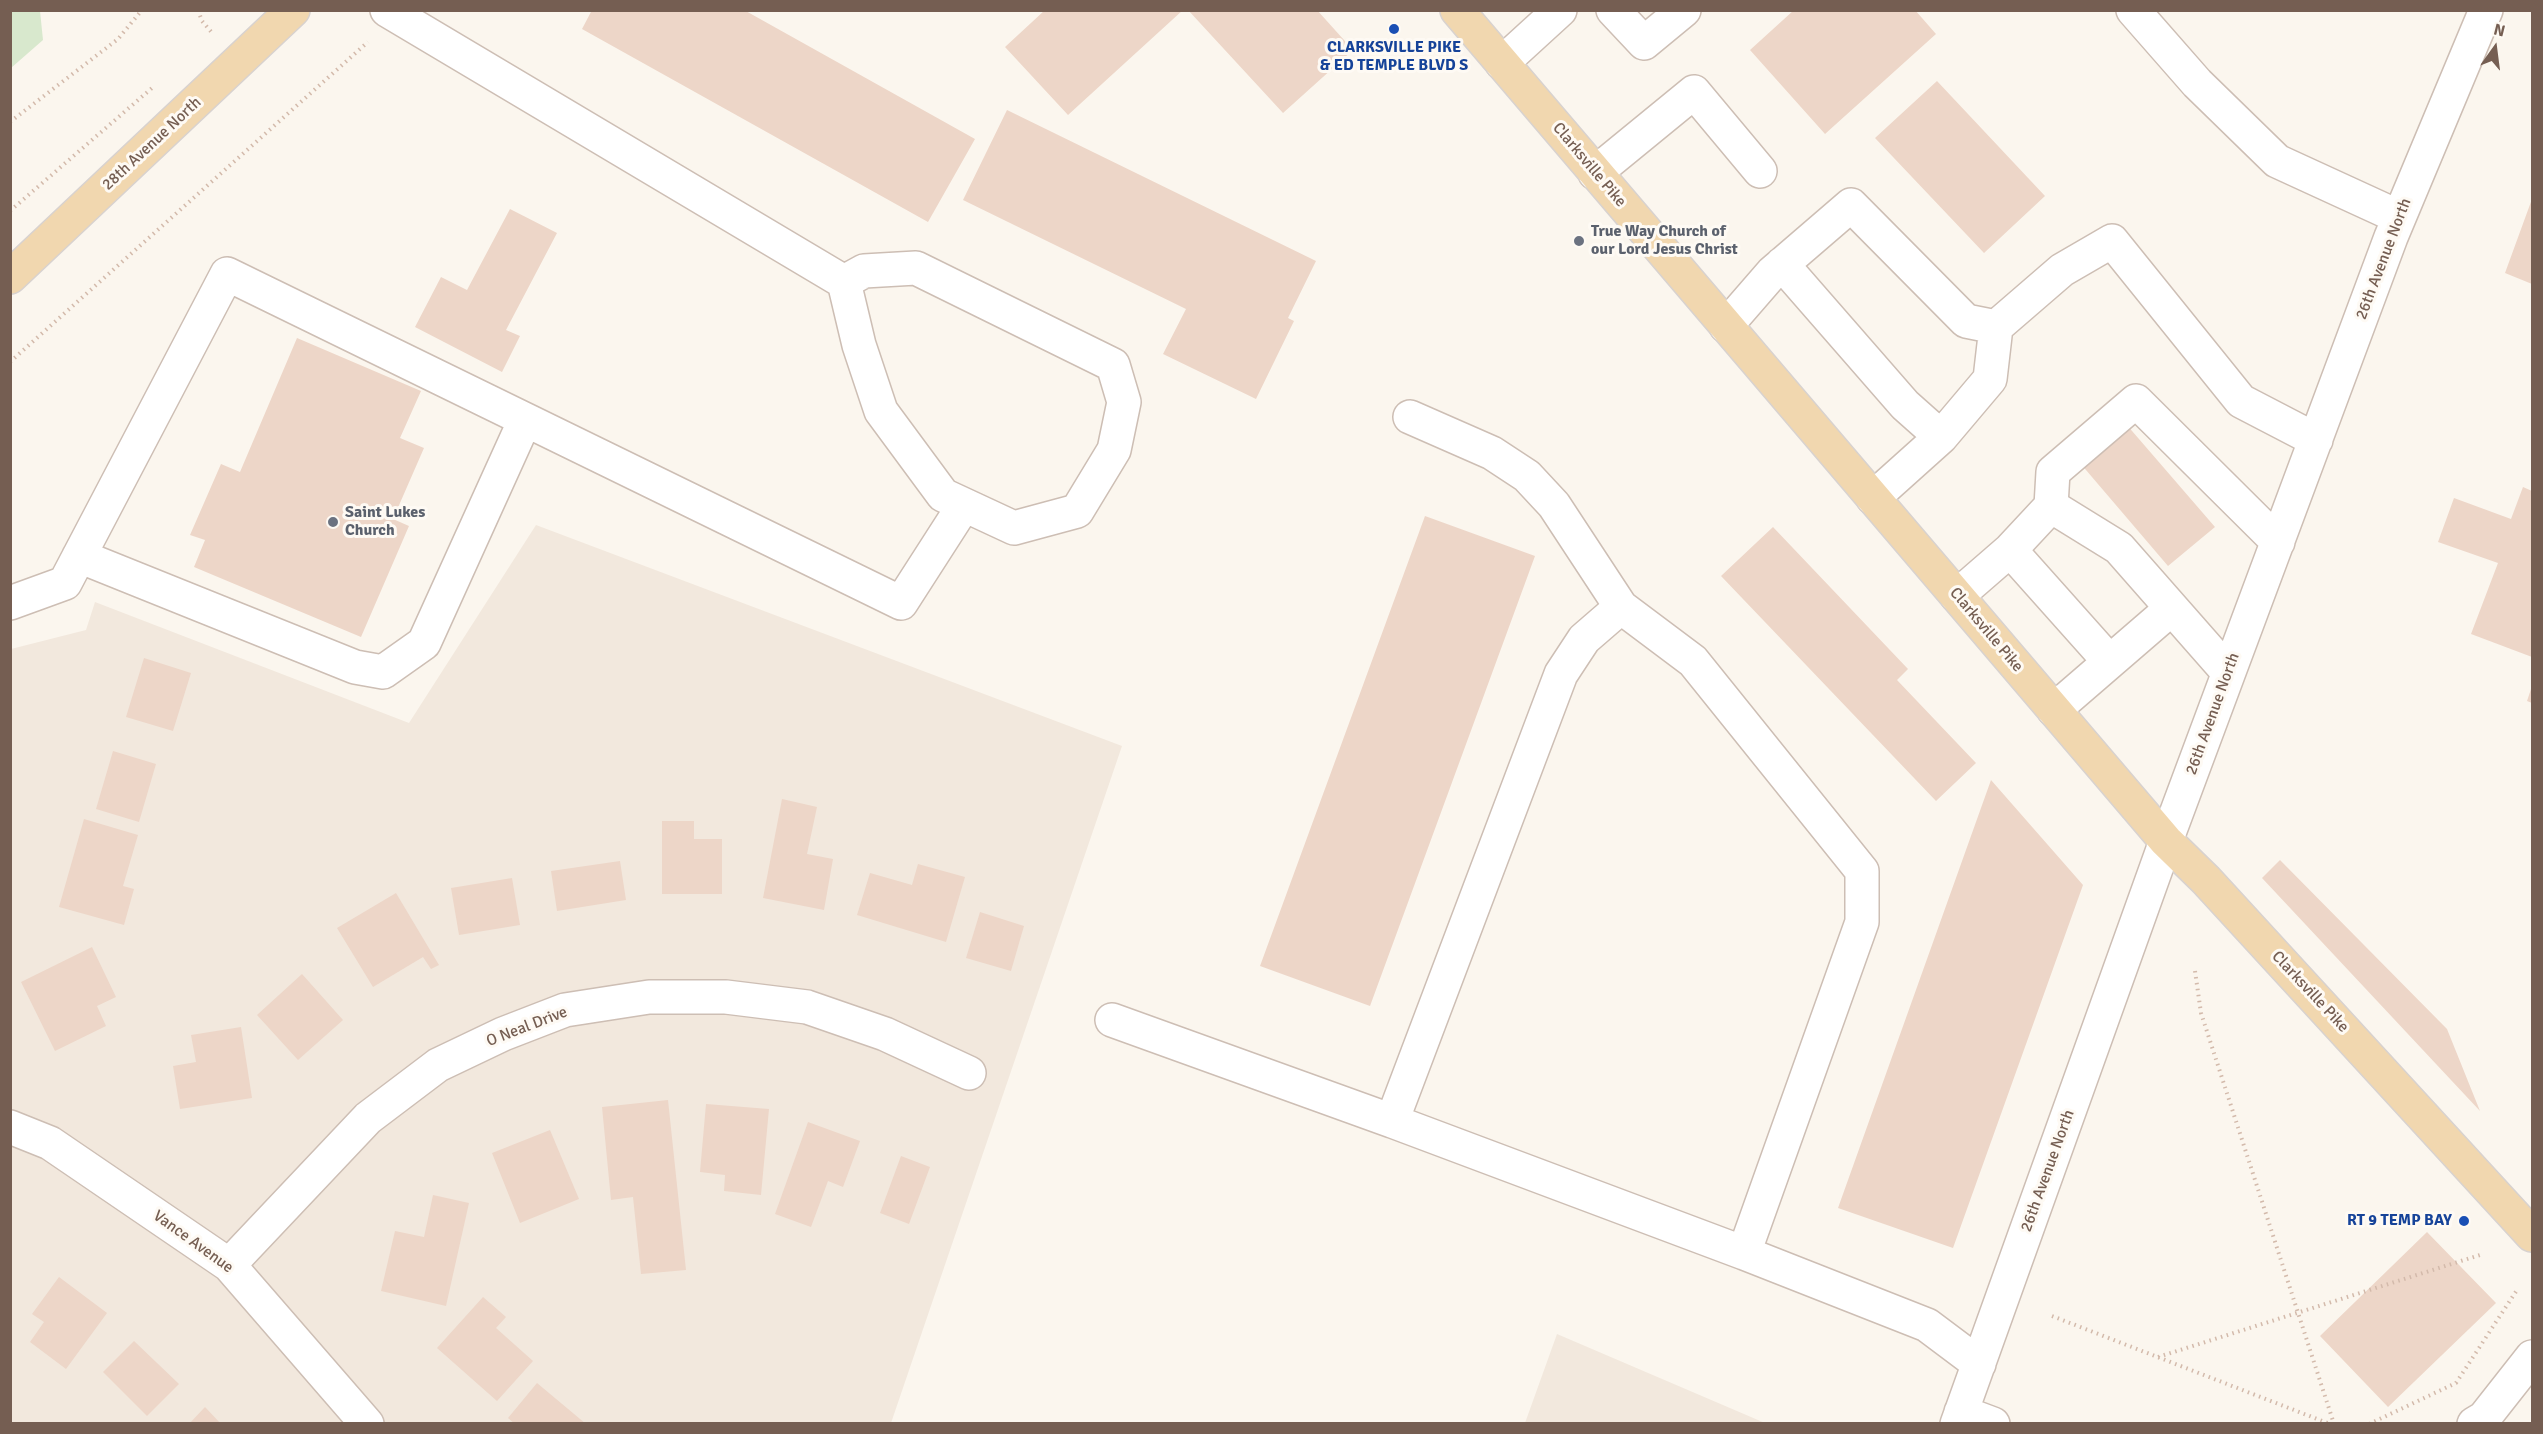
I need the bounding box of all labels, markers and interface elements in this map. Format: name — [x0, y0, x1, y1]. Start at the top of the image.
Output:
north arrow — [2465, 18, 2525, 78]
text: N — [2492, 19, 2507, 42]
marker: CLARKSVILLE PIKE & ED TEMPLE BLVD S — [1387, 22, 1401, 36]
place label: CLARKSVILLE PIKE & ED TEMPLE BLVD S — [1320, 38, 1468, 76]
street label: 28th Avenue North — [98, 93, 206, 195]
street label: Clarksville Pike — [1548, 119, 1630, 211]
street label: 26th Avenue North — [2352, 196, 2416, 322]
place label: True Way Church of our Lord Jesus Christ — [1591, 222, 1738, 260]
marker: True Way Church of our Lord Jesus Christ — [1572, 234, 1586, 248]
place label: Saint Lukes Church — [345, 503, 425, 541]
marker: Saint Lukes Church — [326, 515, 340, 529]
street label: Clarksville Pike — [1945, 584, 2027, 676]
street label: 26th Avenue North — [2182, 650, 2244, 778]
street label: Clarksville Pike — [2267, 947, 2353, 1037]
street label: O Neal Drive — [484, 1003, 570, 1051]
street label: 26th Avenue North — [2017, 1107, 2079, 1235]
street label: Vance Avenue — [149, 1206, 237, 1278]
place label: RT 9 TEMP BAY — [2347, 1211, 2452, 1231]
marker: RT 9 TEMP BAY — [2457, 1214, 2471, 1228]

